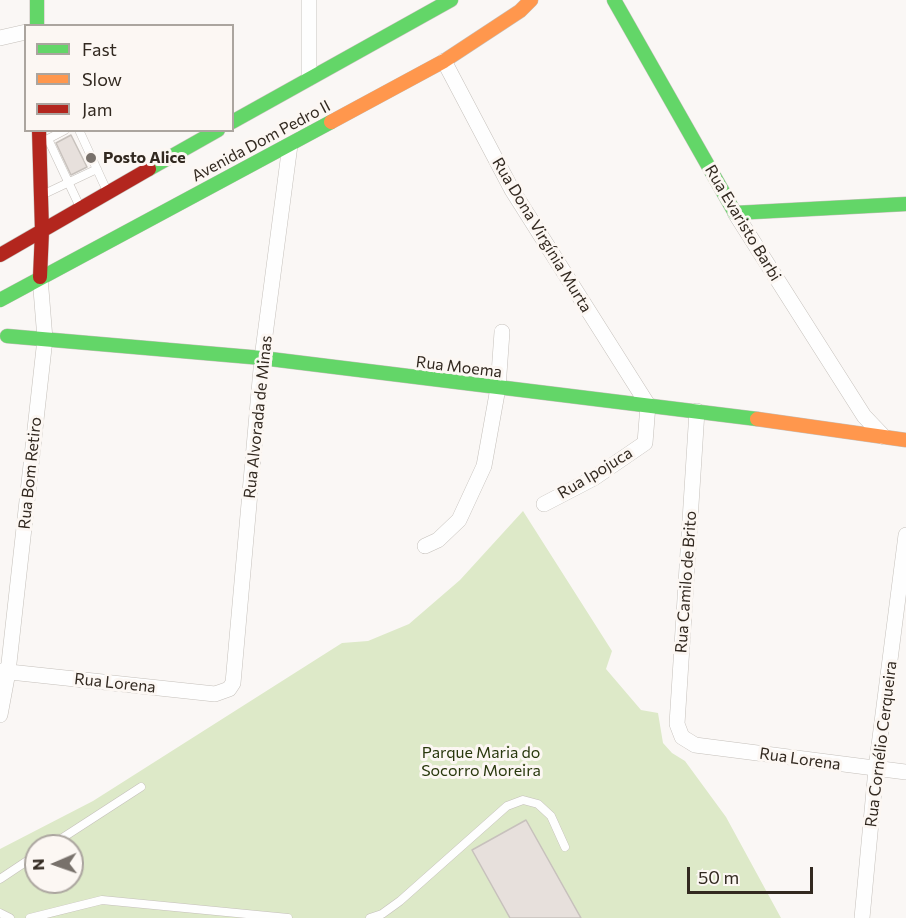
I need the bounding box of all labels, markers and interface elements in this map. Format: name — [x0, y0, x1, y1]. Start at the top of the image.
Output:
legend — [24, 24, 234, 132]
text: Fast — [82, 38, 117, 60]
text: Slow — [82, 68, 122, 90]
street label: Avenida Dom Pedro II — [188, 96, 334, 186]
text: Jam — [82, 98, 112, 120]
place label: Posto Alice — [103, 148, 186, 168]
marker: Posto Alice — [84, 151, 98, 165]
street label: Rua Dona Virgínia Murta — [488, 154, 596, 316]
street label: Rua Evaristo Barbi — [701, 161, 785, 285]
street label: Rua Alvorada de Minas — [240, 335, 276, 499]
street label: Rua Moema — [415, 352, 503, 382]
street label: Rua Bom Retiro — [15, 416, 45, 530]
street label: Rua Ipojuca — [554, 443, 636, 503]
street label: Rua Camilo de Brito — [671, 510, 701, 654]
street label: Rua Cornélio Cerqueira — [861, 660, 901, 828]
street label: Rua Lorena — [73, 669, 157, 697]
park label: Parque Maria do Socorro Moreira — [421, 743, 541, 781]
street label: Rua Lorena — [758, 744, 842, 774]
north arrow — [24, 834, 84, 894]
scale bar — [690, 855, 816, 893]
text: N — [28, 858, 47, 871]
text: 50 m — [698, 866, 739, 888]

